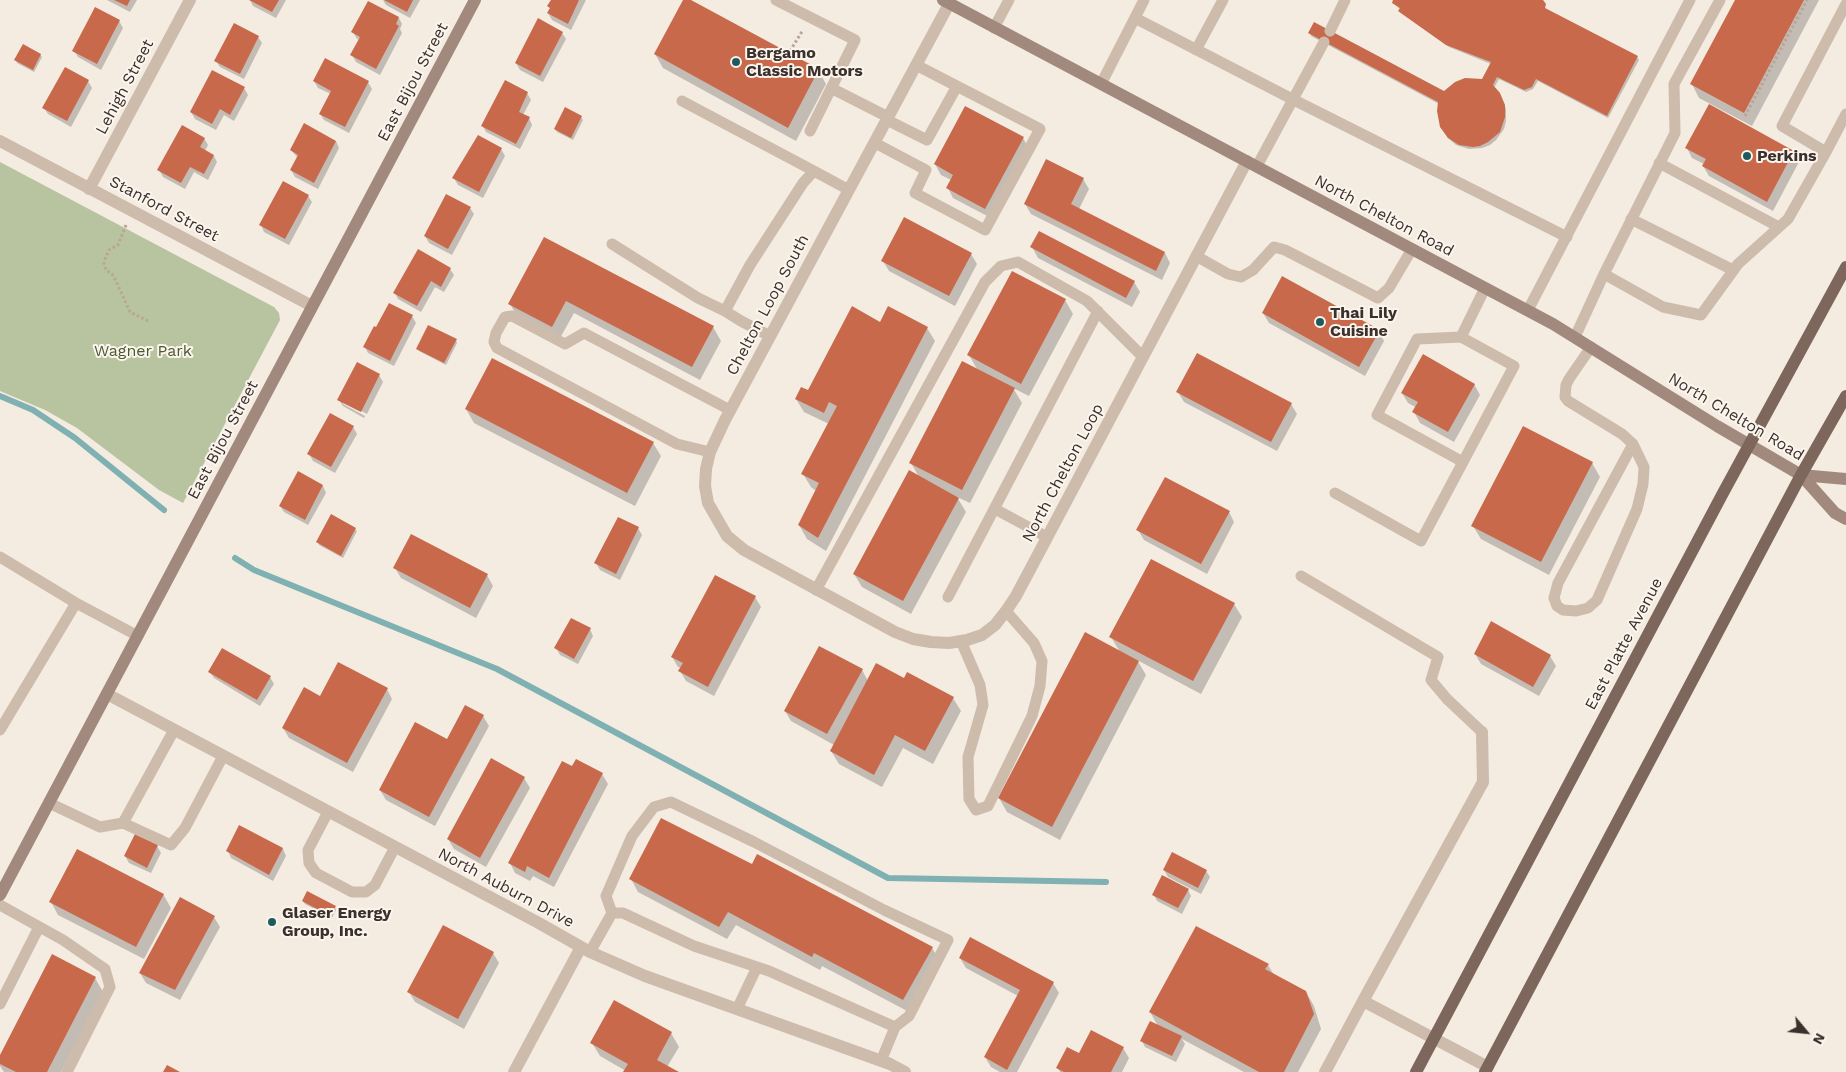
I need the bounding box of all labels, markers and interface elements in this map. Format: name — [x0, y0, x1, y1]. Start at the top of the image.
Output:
street label: East Bijou Street — [374, 19, 452, 145]
street label: Lehigh Street — [92, 36, 158, 138]
place label: Bergamo Classic Motors — [746, 43, 863, 81]
marker: Bergamo Classic Motors — [730, 56, 742, 68]
place label: Perkins — [1757, 146, 1817, 166]
marker: Perkins — [1741, 150, 1753, 162]
street label: North Chelton Road — [1311, 171, 1457, 261]
street label: Stanford Street — [106, 172, 222, 246]
street label: Chelton Loop South — [723, 231, 813, 379]
place label: Thai Lily Cuisine — [1330, 303, 1397, 341]
marker: Thai Lily Cuisine — [1314, 316, 1326, 328]
park label: Wagner Park — [94, 341, 192, 361]
street label: North Chelton Road — [1665, 369, 1807, 465]
street label: East Bijou Street — [184, 377, 262, 503]
street label: North Chelton Loop — [1018, 400, 1108, 546]
street label: East Platte Avenue — [1581, 575, 1667, 713]
street label: North Auburn Drive — [435, 844, 577, 932]
place label: Glaser Energy Group, Inc. — [282, 903, 391, 941]
marker: Glaser Energy Group, Inc. — [266, 916, 278, 928]
north arrow — [1781, 1007, 1831, 1057]
text: N — [1810, 1031, 1829, 1047]

